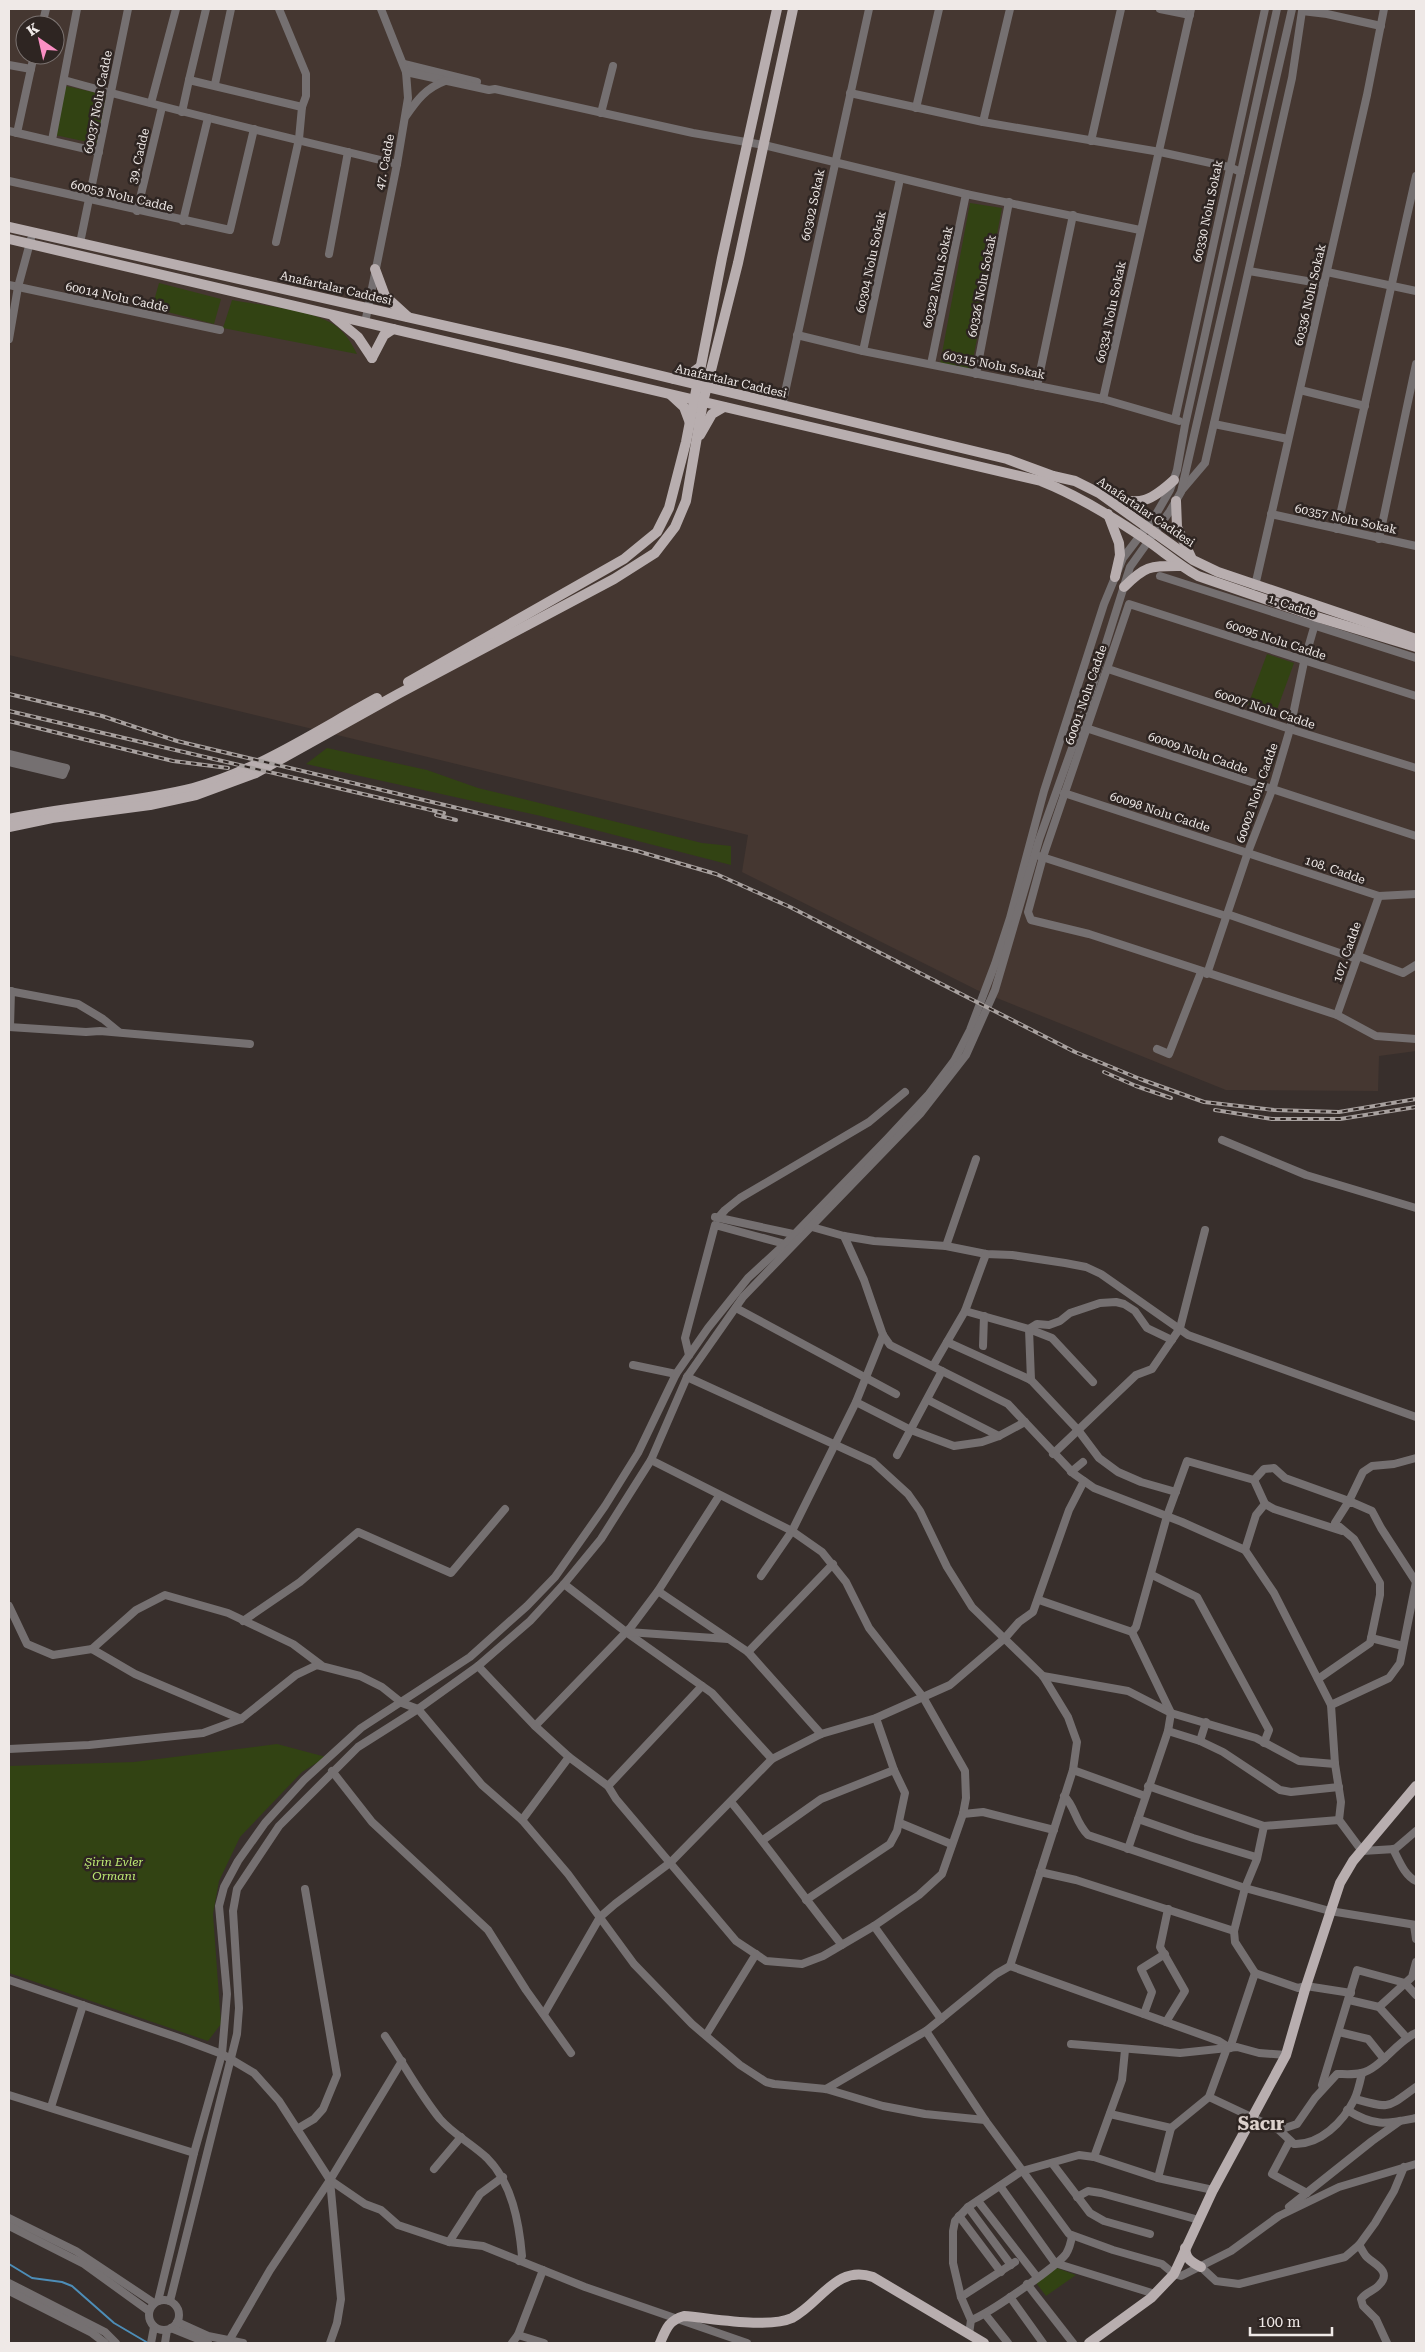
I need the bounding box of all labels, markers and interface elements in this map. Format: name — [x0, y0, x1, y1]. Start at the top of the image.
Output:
north arrow — [15, 15, 65, 65]
text: K — [24, 20, 42, 39]
street label: 60037 Nolu Cadde — [81, 49, 115, 155]
street label: 39. Cadde — [126, 126, 152, 185]
street label: 47. Cadde — [373, 133, 397, 191]
street label: 60330 Nolu Sokak — [1190, 158, 1226, 263]
street label: 60302 Sokak — [799, 167, 828, 242]
street label: 60053 Nolu Cadde — [69, 177, 175, 215]
street label: 60304 Nolu Sokak — [853, 209, 889, 314]
street label: 60322 Nolu Sokak — [920, 224, 956, 329]
street label: 60326 Nolu Sokak — [965, 233, 999, 338]
street label: 60336 Nolu Sokak — [1291, 242, 1329, 347]
street label: 60334 Nolu Sokak — [1093, 259, 1129, 364]
street label: Anafartalar Caddesi — [279, 268, 393, 308]
street label: 60014 Nolu Cadde — [64, 279, 170, 315]
street label: 60315 Nolu Sokak — [942, 348, 1047, 382]
street label: Anafartalar Caddesi — [674, 361, 788, 401]
street label: Anafartalar Caddesi — [1095, 474, 1197, 550]
street label: 60357 Nolu Sokak — [1294, 501, 1399, 537]
street label: 1. Cadde — [1266, 592, 1318, 620]
street label: 60095 Nolu Cadde — [1224, 617, 1328, 663]
street label: 60001 Nolu Cadde — [1062, 643, 1110, 747]
street label: 60007 Nolu Cadde — [1213, 686, 1317, 732]
street label: 60009 Nolu Cadde — [1146, 729, 1250, 777]
street label: 60002 Nolu Cadde — [1233, 741, 1281, 845]
street label: 60098 Nolu Cadde — [1108, 789, 1212, 835]
street label: 108. Cadde — [1303, 853, 1368, 887]
street label: 107. Cadde — [1330, 919, 1364, 984]
park label: Şirin Evler Ormanı — [84, 1855, 143, 1883]
district label: Sacır — [1238, 2113, 1284, 2134]
scale bar — [1250, 2304, 1332, 2336]
text: 100 m — [1258, 2313, 1301, 2331]

